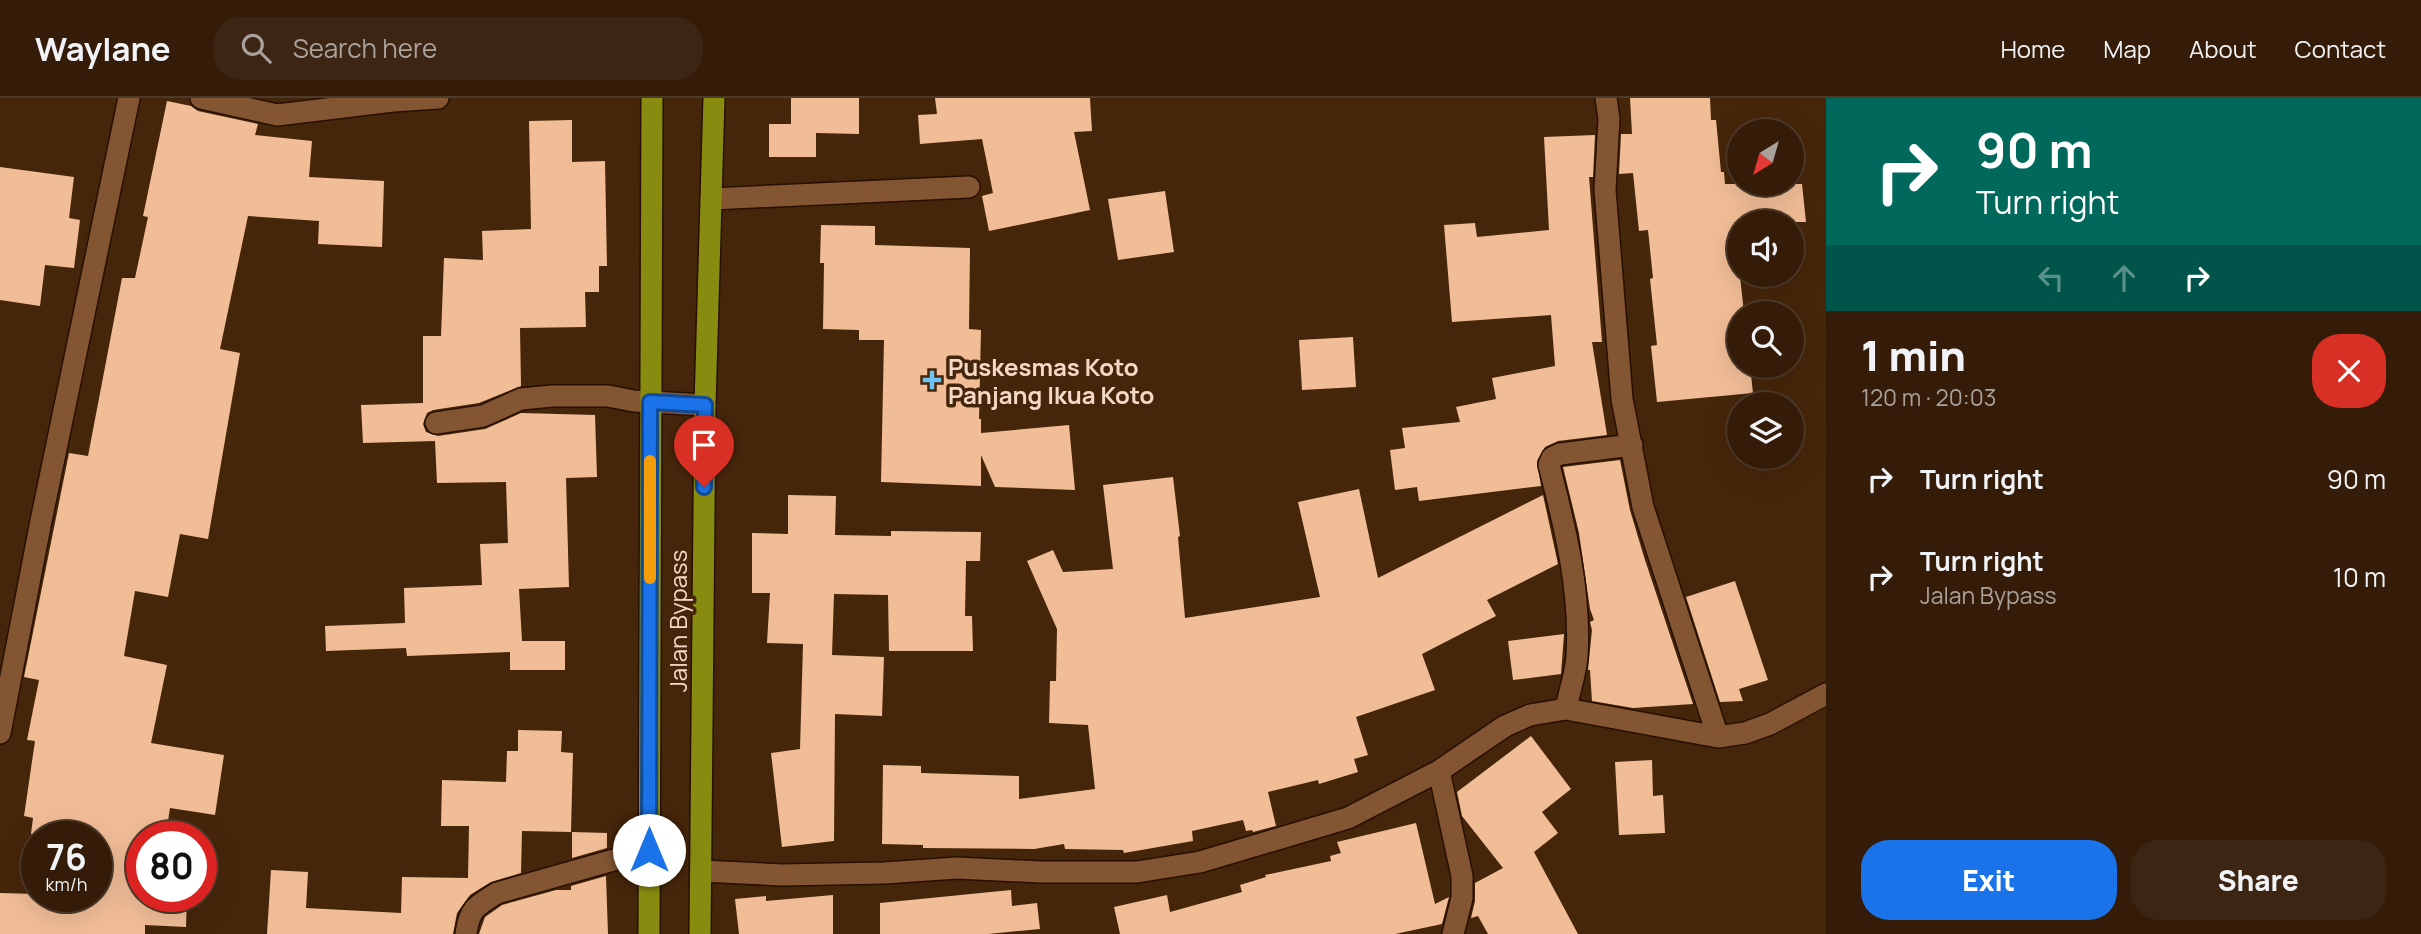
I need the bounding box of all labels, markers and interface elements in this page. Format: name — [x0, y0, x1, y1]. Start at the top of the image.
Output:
search box — [213, 17, 703, 80]
text: Waylane — [35, 26, 171, 71]
icon: search — [237, 29, 275, 67]
text: Search here — [293, 30, 437, 66]
text: Home — [2000, 32, 2065, 65]
text: Map — [2103, 32, 2151, 65]
text: About — [2189, 32, 2257, 65]
text: Contact — [2295, 32, 2386, 65]
text: 90 m — [1976, 116, 2093, 183]
north arrow — [1727, 119, 1804, 196]
map controls — [1727, 119, 1804, 469]
icon: right — [1861, 126, 1952, 217]
text: Turn right — [1976, 180, 2119, 224]
button: sound — [1727, 210, 1804, 287]
icon: left — [2032, 259, 2070, 297]
icon: ahead — [2105, 259, 2143, 297]
icon: right — [2178, 259, 2216, 297]
button: search — [1727, 301, 1804, 378]
text: 1 min — [1861, 326, 1966, 384]
button: close — [2312, 334, 2386, 408]
place label: Puskesmas Koto Panjang Ikua Koto — [948, 350, 1154, 411]
marker: Puskesmas Koto Panjang Ikua Koto — [922, 370, 942, 390]
text: 120 m · 20:03 — [1861, 381, 1996, 413]
button: layers — [1727, 392, 1804, 469]
pin — [674, 415, 734, 487]
icon: arrive — [685, 426, 723, 464]
icon: right — [1861, 460, 1899, 498]
text: Turn right — [1920, 461, 2044, 497]
text: 90 m — [2327, 461, 2386, 497]
text: Turn right — [1920, 543, 2044, 579]
street label: Jalan Bypass — [661, 550, 694, 692]
icon: right — [1861, 558, 1899, 596]
text: 10 m — [2333, 559, 2386, 595]
text: Jalan Bypass — [1920, 579, 2057, 611]
position arrow — [612, 813, 686, 887]
speed limit sign: 80 — [126, 821, 217, 912]
text: 76 — [46, 833, 87, 881]
button: Exit — [1861, 840, 2117, 920]
button: Share — [2131, 840, 2386, 920]
text: km/h — [46, 872, 87, 896]

